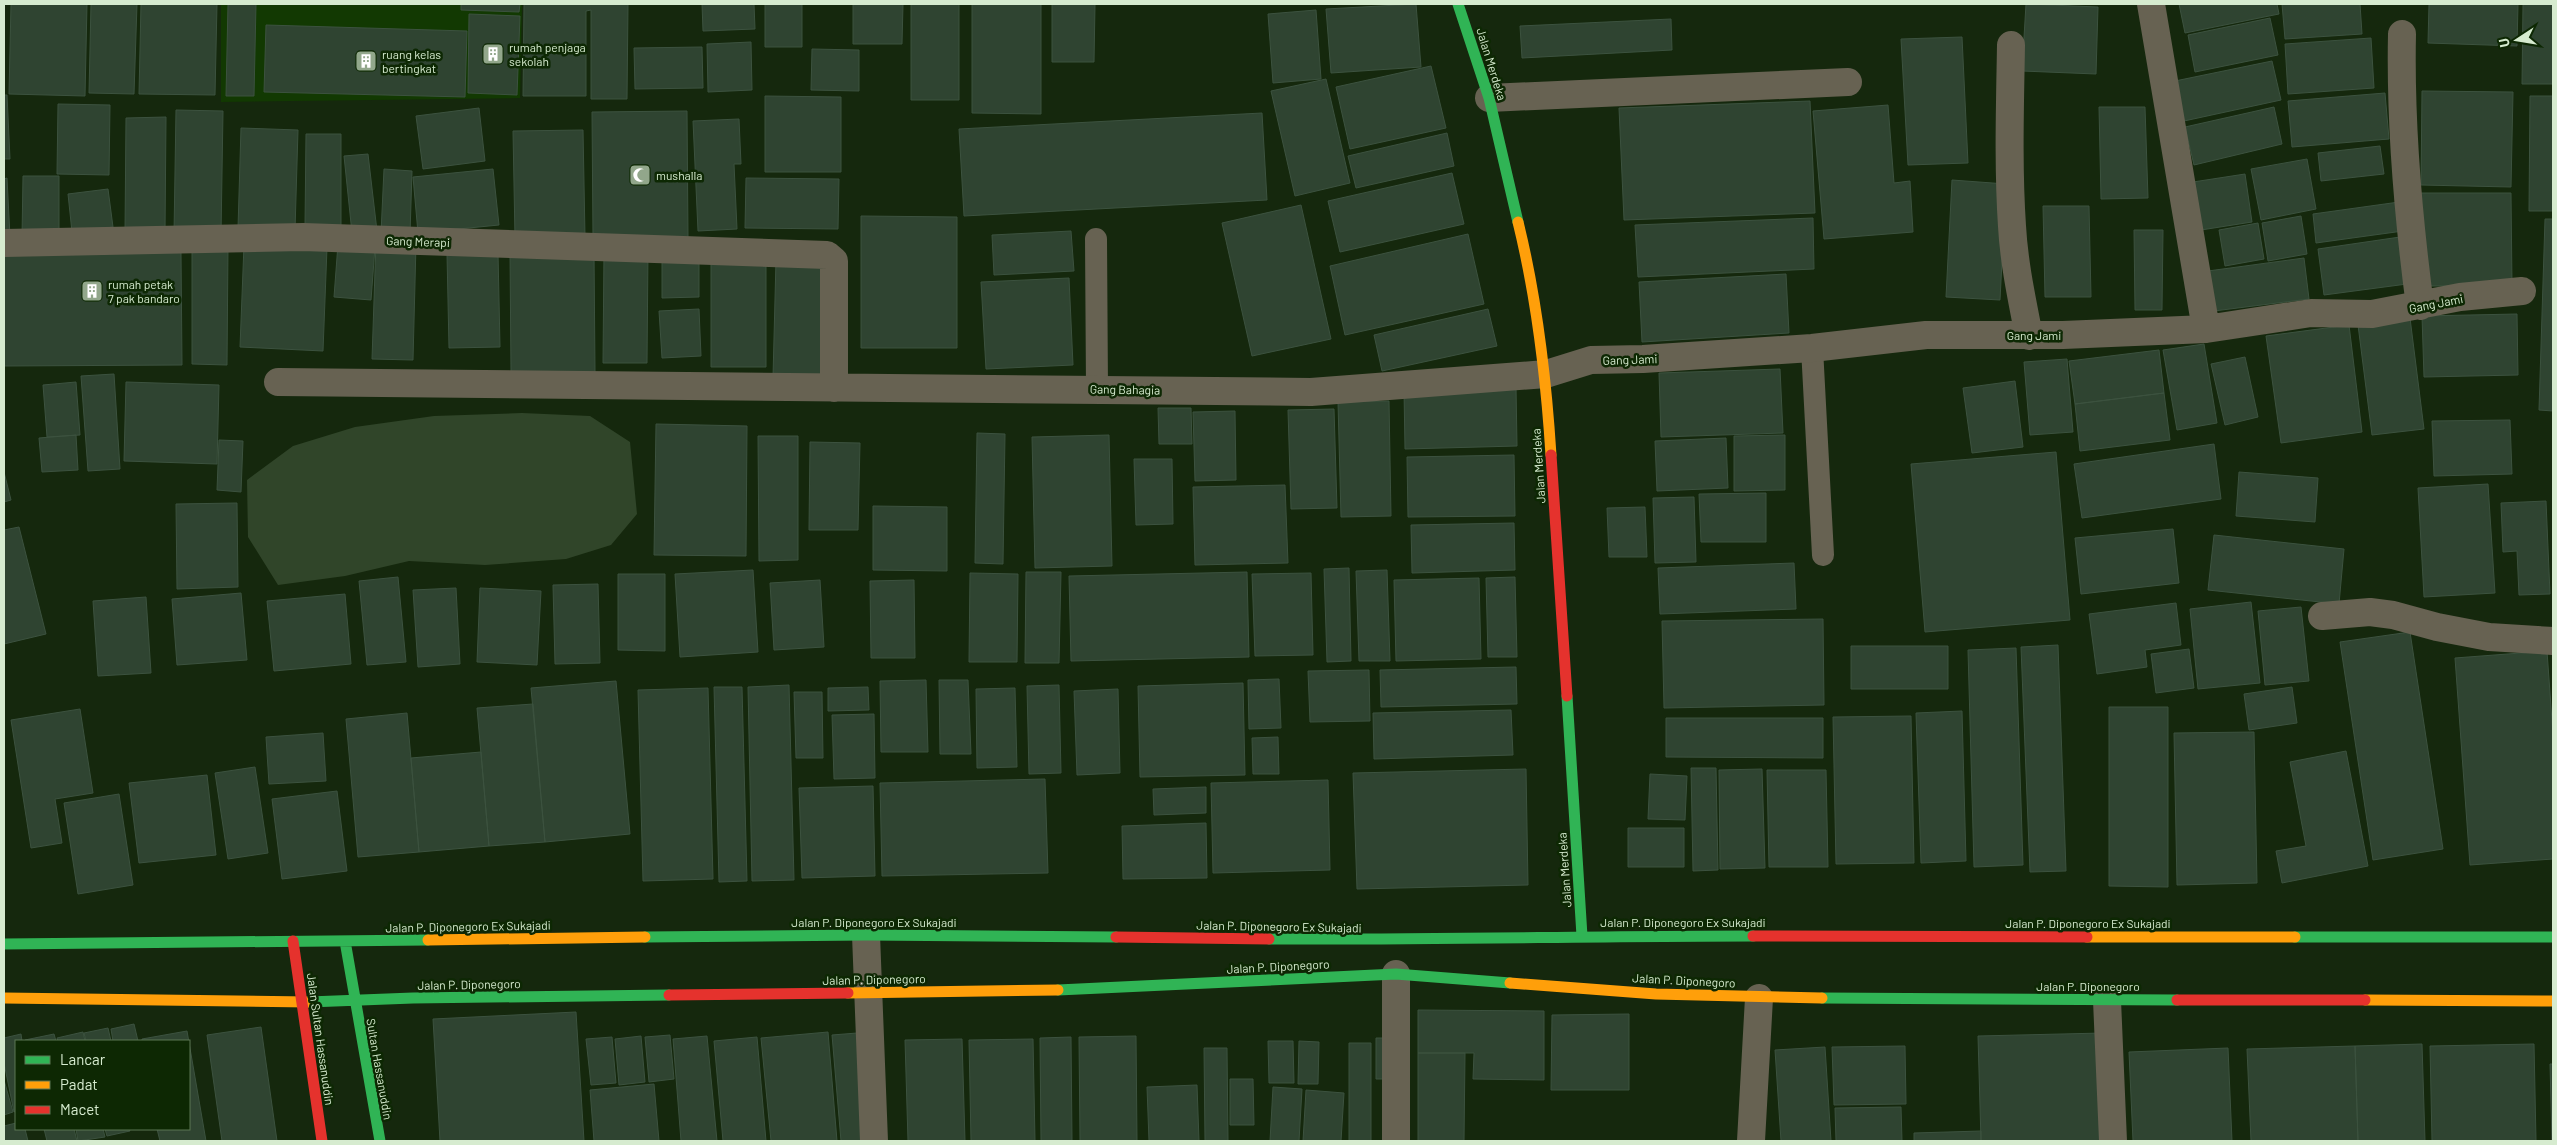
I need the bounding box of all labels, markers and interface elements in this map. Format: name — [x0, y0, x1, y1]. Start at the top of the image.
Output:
north arrow — [2492, 15, 2542, 65]
street label: Jalan Merdeka — [1474, 26, 1510, 102]
text: U — [2495, 37, 2513, 49]
place label: rumah penjaga sekolah — [509, 40, 586, 68]
building icon: rumah penjaga sekolah — [481, 42, 505, 66]
place label: ruang kelas bertingkat — [382, 47, 441, 75]
building icon: ruang kelas bertingkat — [354, 49, 378, 73]
mosque icon: mushalla — [628, 163, 652, 187]
place label: mushalla — [656, 168, 702, 182]
street label: Gang Merapi — [386, 233, 450, 249]
place label: rumah petak 7 pak bandaro — [108, 277, 180, 305]
building icon: rumah petak 7 pak bandaro — [80, 279, 104, 303]
street label: Gang Jami — [2408, 291, 2464, 315]
street label: Gang Jami — [2007, 328, 2061, 342]
street label: Gang Jami — [1602, 351, 1658, 367]
street label: Gang Bahagia — [1090, 381, 1160, 397]
street label: Jalan Merdeka — [1528, 428, 1548, 504]
street label: Jalan Merdeka — [1554, 832, 1574, 908]
street label: Jalan P. Diponegoro Ex Sukajadi — [791, 915, 957, 929]
street label: Jalan P. Diponegoro Ex Sukajadi — [1600, 915, 1766, 929]
street label: Jalan P. Diponegoro Ex Sukajadi — [2005, 916, 2171, 930]
street label: Jalan P. Diponegoro Ex Sukajadi — [385, 918, 551, 934]
street label: Jalan P. Diponegoro Ex Sukajadi — [1196, 918, 1362, 934]
street label: Jalan P. Diponegoro — [1226, 956, 1330, 976]
street label: Jalan P. Diponegoro — [1632, 970, 1736, 990]
street label: Jalan P. Diponegoro — [822, 971, 926, 987]
street label: Jalan Sultan Hassanuddin — [305, 972, 337, 1106]
street label: Jalan P. Diponegoro — [417, 976, 521, 992]
street label: Jalan P. Diponegoro — [2036, 979, 2140, 993]
street label: Sultan Hassanuddin — [364, 1017, 396, 1121]
legend — [15, 1040, 190, 1130]
text: Lancar — [60, 1050, 106, 1068]
text: Padat — [60, 1075, 98, 1093]
text: Macet — [60, 1100, 100, 1118]

